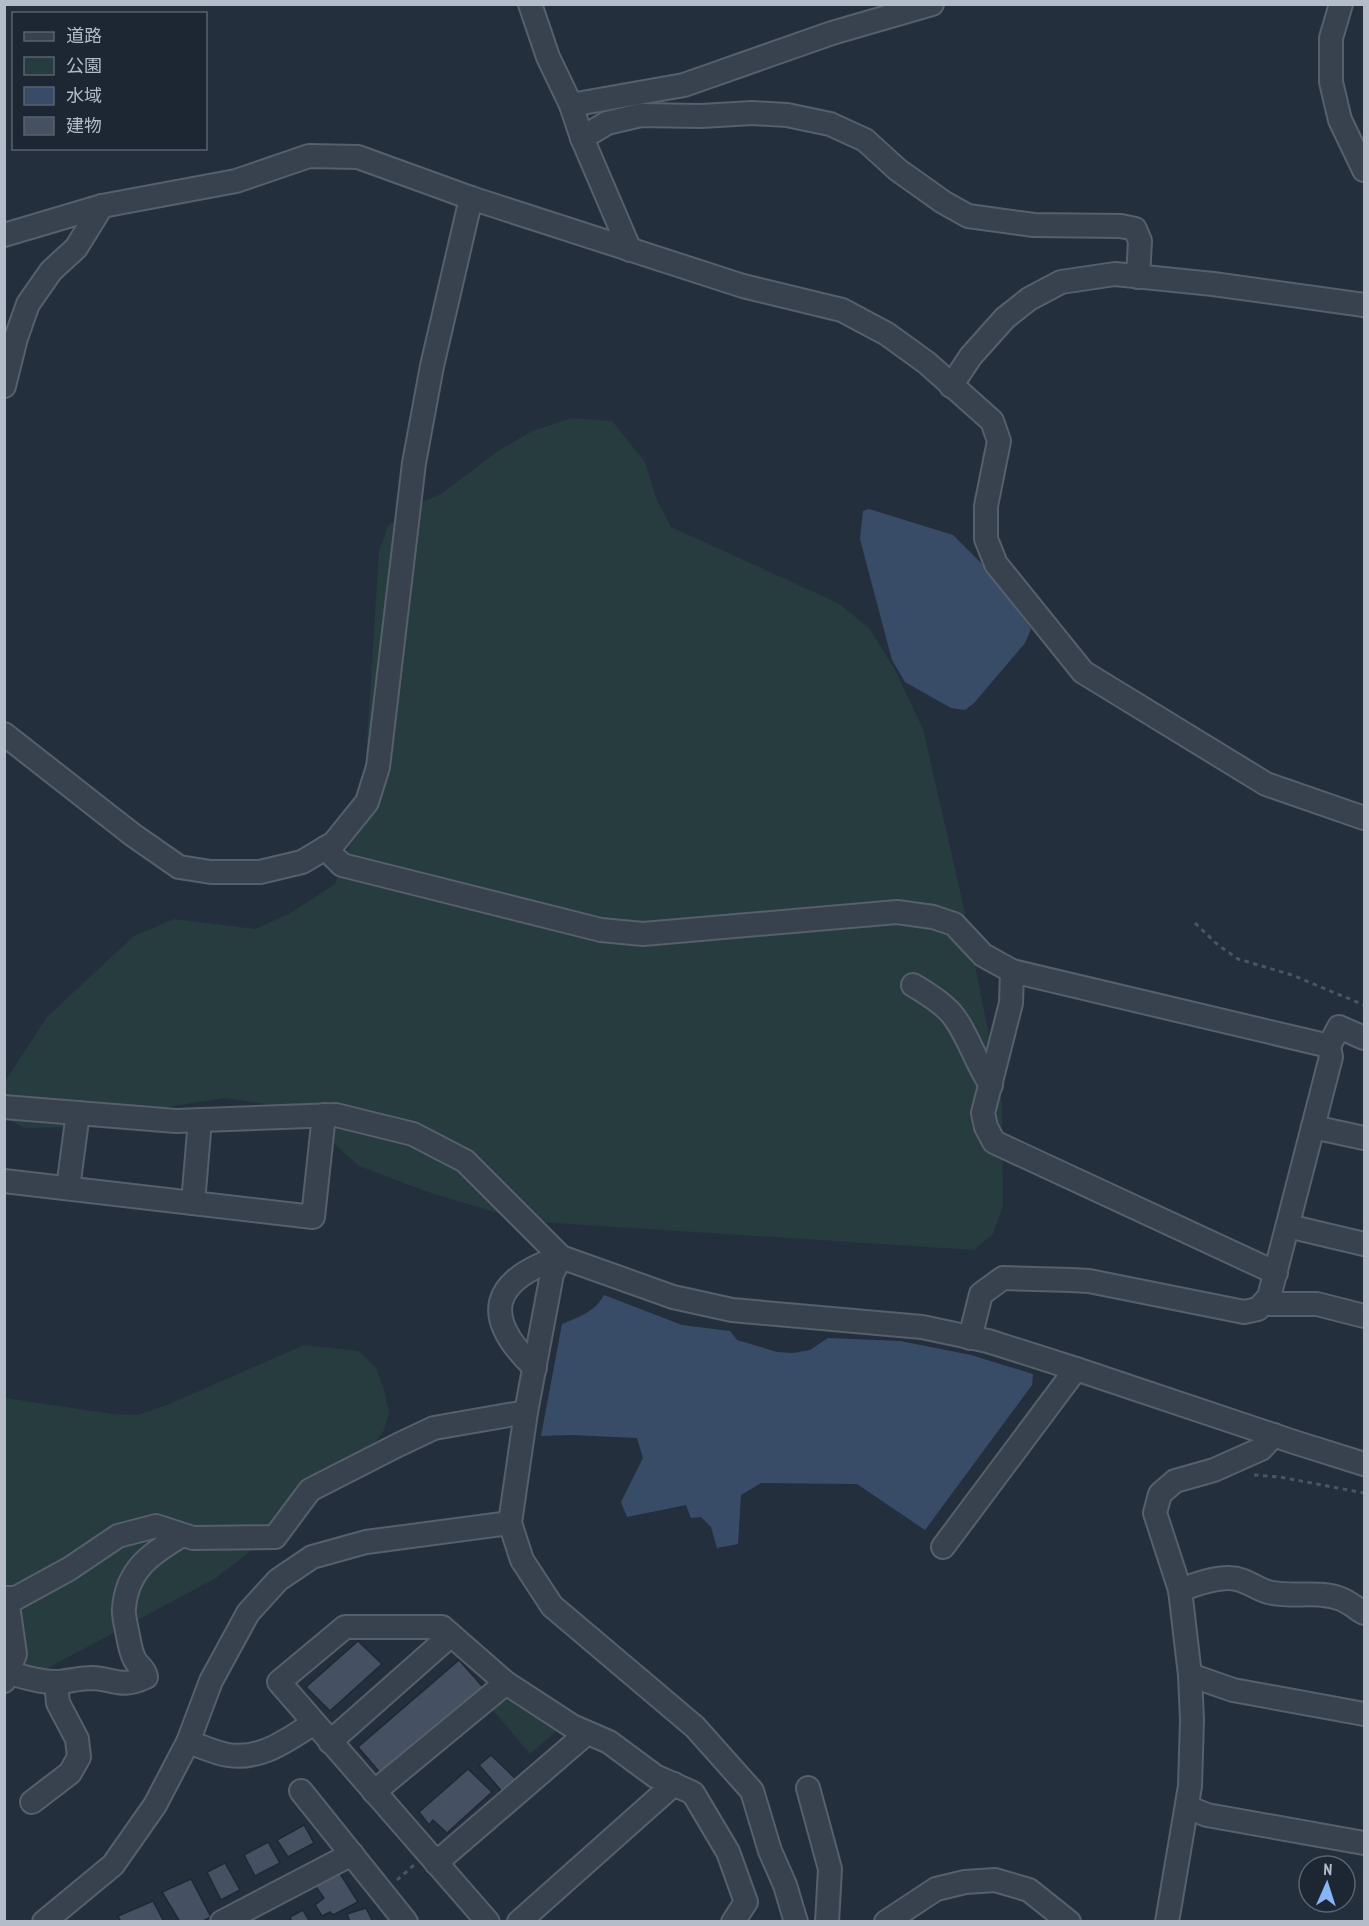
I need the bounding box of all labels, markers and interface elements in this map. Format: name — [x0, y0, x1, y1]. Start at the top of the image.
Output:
legend — [12, 12, 207, 150]
text: 道路 — [66, 24, 102, 47]
text: 公園 — [66, 54, 102, 77]
text: 水域 — [66, 84, 102, 107]
text: 建物 — [66, 114, 102, 137]
north arrow — [1297, 1854, 1357, 1914]
text: N — [1323, 1859, 1333, 1879]

